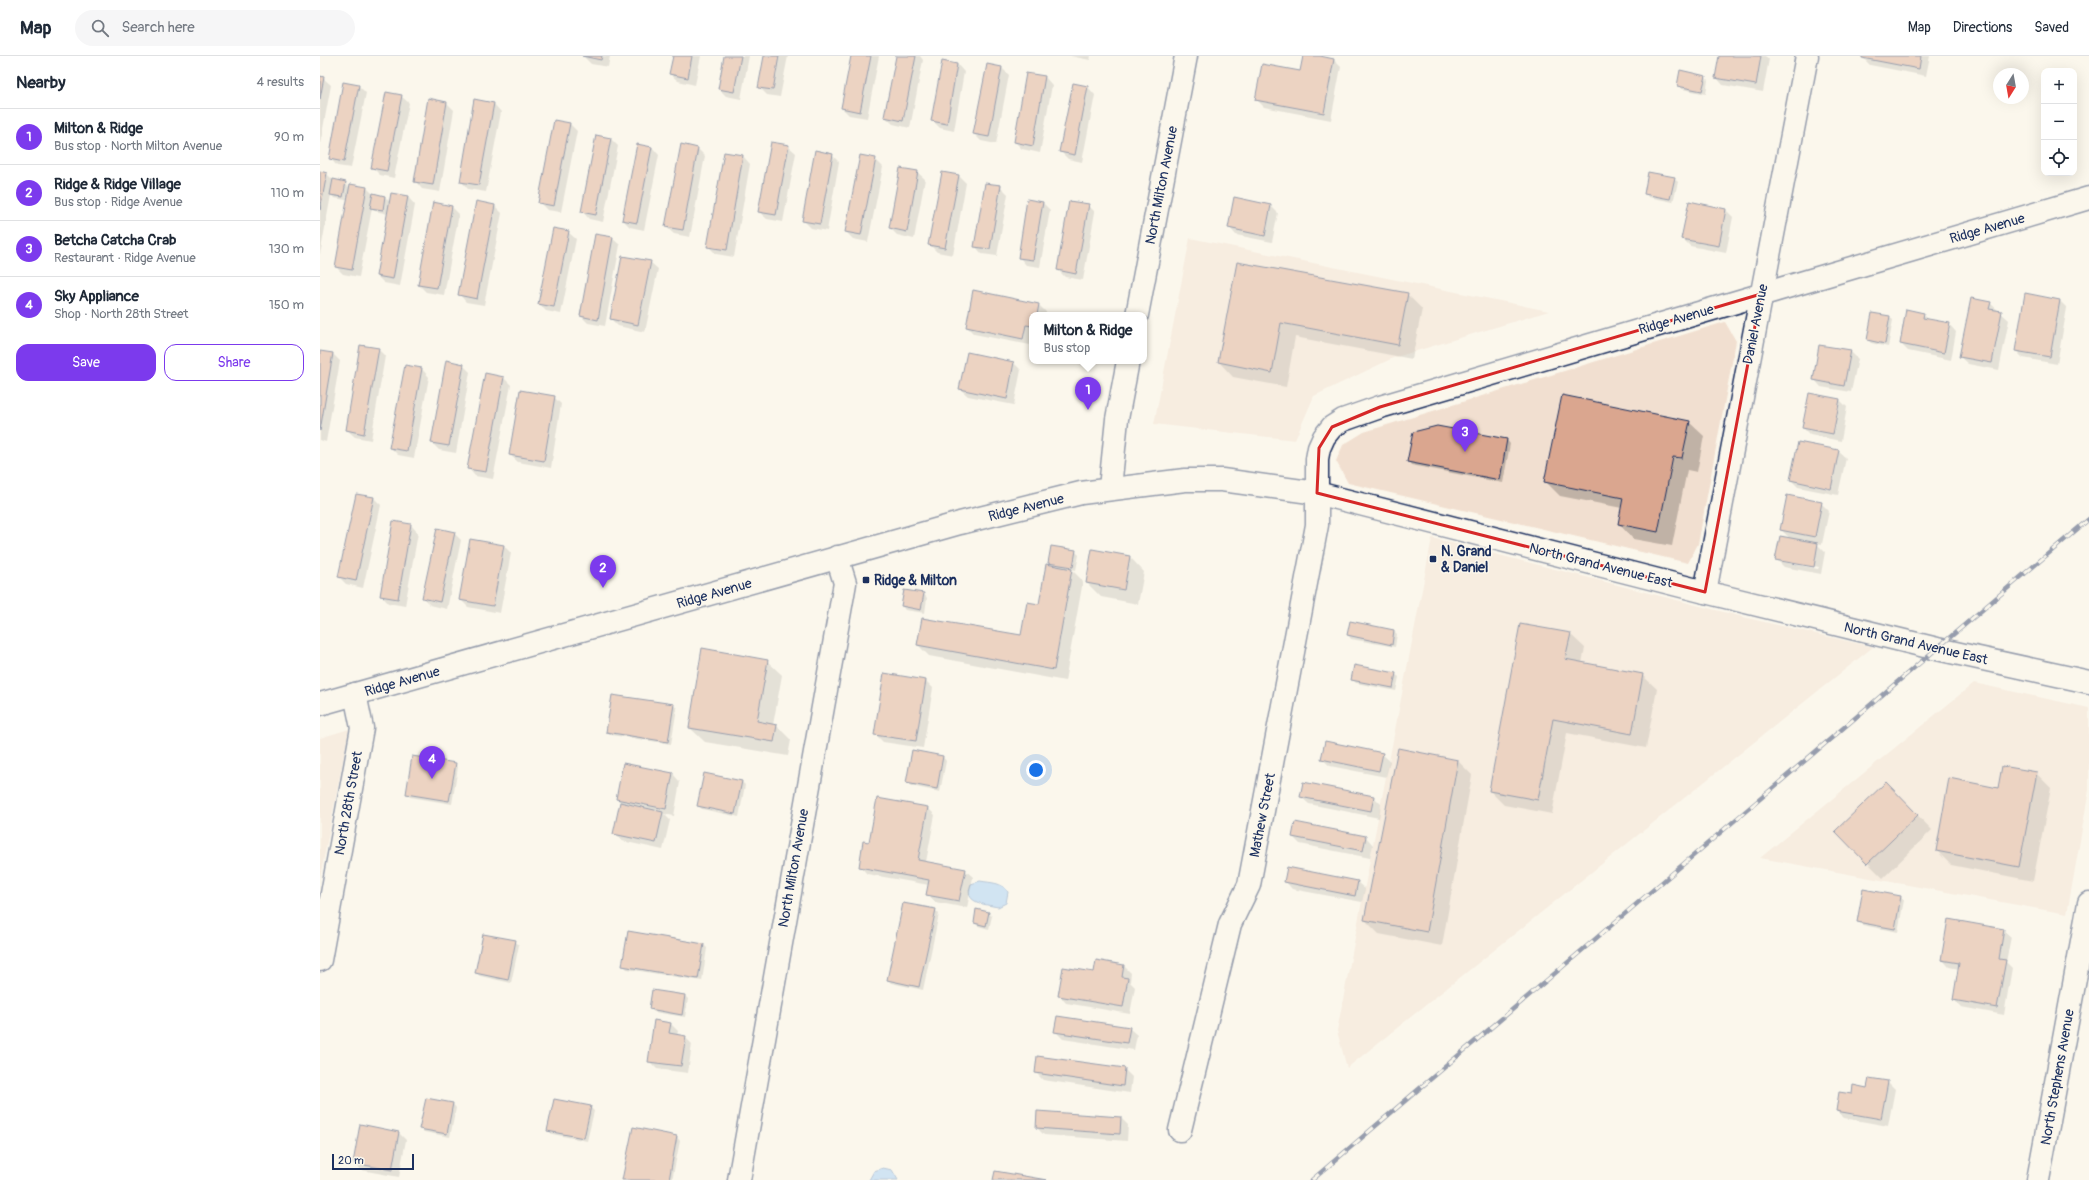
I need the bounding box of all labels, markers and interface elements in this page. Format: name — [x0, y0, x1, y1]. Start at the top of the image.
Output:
search box — [75, 10, 355, 46]
text: Map — [20, 16, 51, 40]
icon: search — [89, 17, 111, 39]
text: Search here — [121, 18, 195, 37]
text: Map — [1908, 19, 1931, 36]
text: Directions — [1953, 19, 2012, 36]
text: Saved — [2034, 19, 2069, 36]
north arrow — [1993, 68, 2029, 104]
map controls — [2041, 68, 2077, 176]
button: + — [2041, 68, 2077, 104]
text: Nearby — [16, 72, 65, 93]
text: 4 results — [257, 74, 304, 90]
button: − — [2041, 104, 2077, 140]
text: Milton & Ridge — [54, 119, 143, 138]
street label: North Milton Avenue — [1142, 124, 1181, 246]
text: 1 — [26, 129, 32, 145]
text: 90 m — [274, 129, 304, 145]
text: Bus stop · North Milton Avenue — [54, 138, 222, 154]
button: locate — [2041, 140, 2077, 176]
text: Ridge & Ridge Village — [54, 175, 181, 194]
text: 2 — [25, 185, 33, 201]
text: 110 m — [271, 185, 304, 201]
text: Bus stop · Ridge Avenue — [54, 194, 183, 210]
street label: Ridge Avenue — [1948, 210, 2027, 247]
text: Betcha Catcha Crab — [54, 231, 176, 250]
text: 3 — [25, 241, 33, 257]
text: 130 m — [268, 241, 304, 257]
text: Restaurant · Ridge Avenue — [54, 250, 196, 266]
street label: Daniel Avenue — [1739, 282, 1772, 366]
text: Sky Appliance — [54, 287, 139, 306]
text: 4 — [25, 297, 33, 313]
text: 150 m — [269, 297, 304, 313]
street label: Ridge Avenue — [1637, 301, 1716, 338]
text: Shop · North 28th Street — [54, 306, 189, 322]
popup — [1029, 312, 1147, 364]
text: Milton & Ridge — [1044, 321, 1132, 340]
text: Bus stop — [1044, 340, 1090, 356]
button: Save — [16, 344, 156, 381]
button: Share — [164, 344, 304, 381]
pin: 1 — [1075, 377, 1101, 410]
pin: 3 — [1452, 419, 1478, 452]
street label: Ridge Avenue — [987, 490, 1066, 525]
street label: North Grand Avenue East — [1527, 539, 1675, 592]
place label: N. Grand & Daniel — [1441, 543, 1492, 576]
marker: N. Grand & Daniel — [1428, 554, 1438, 564]
pin: 2 — [590, 555, 616, 588]
place label: Ridge & Milton — [874, 572, 957, 589]
street label: Ridge Avenue — [675, 575, 754, 612]
marker: Ridge & Milton — [861, 575, 871, 585]
street label: North Grand Avenue East — [1842, 619, 1990, 668]
street label: Ridge Avenue — [363, 663, 442, 700]
pin: 4 — [419, 746, 445, 779]
street label: North 28th Street — [331, 749, 366, 856]
your location — [1026, 760, 1046, 780]
street label: Mathew Street — [1246, 771, 1279, 859]
street label: North Milton Avenue — [775, 807, 812, 929]
street label: North Stephens Avenue — [2037, 1008, 2078, 1146]
scale bar — [332, 1152, 414, 1171]
text: 20 m — [338, 1154, 364, 1167]

